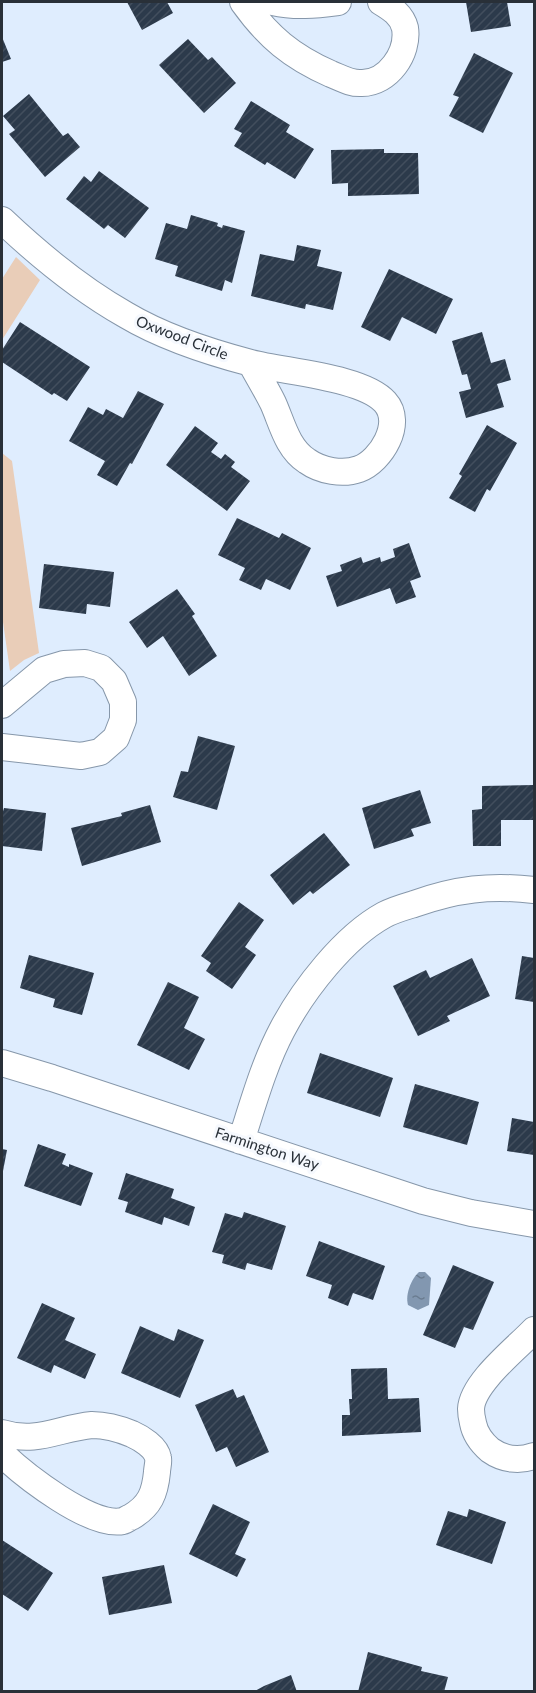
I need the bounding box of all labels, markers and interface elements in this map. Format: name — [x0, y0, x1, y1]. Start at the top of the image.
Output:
street label: Oxwood Circle — [134, 311, 231, 363]
street label: Farmington Way — [213, 1123, 322, 1173]

